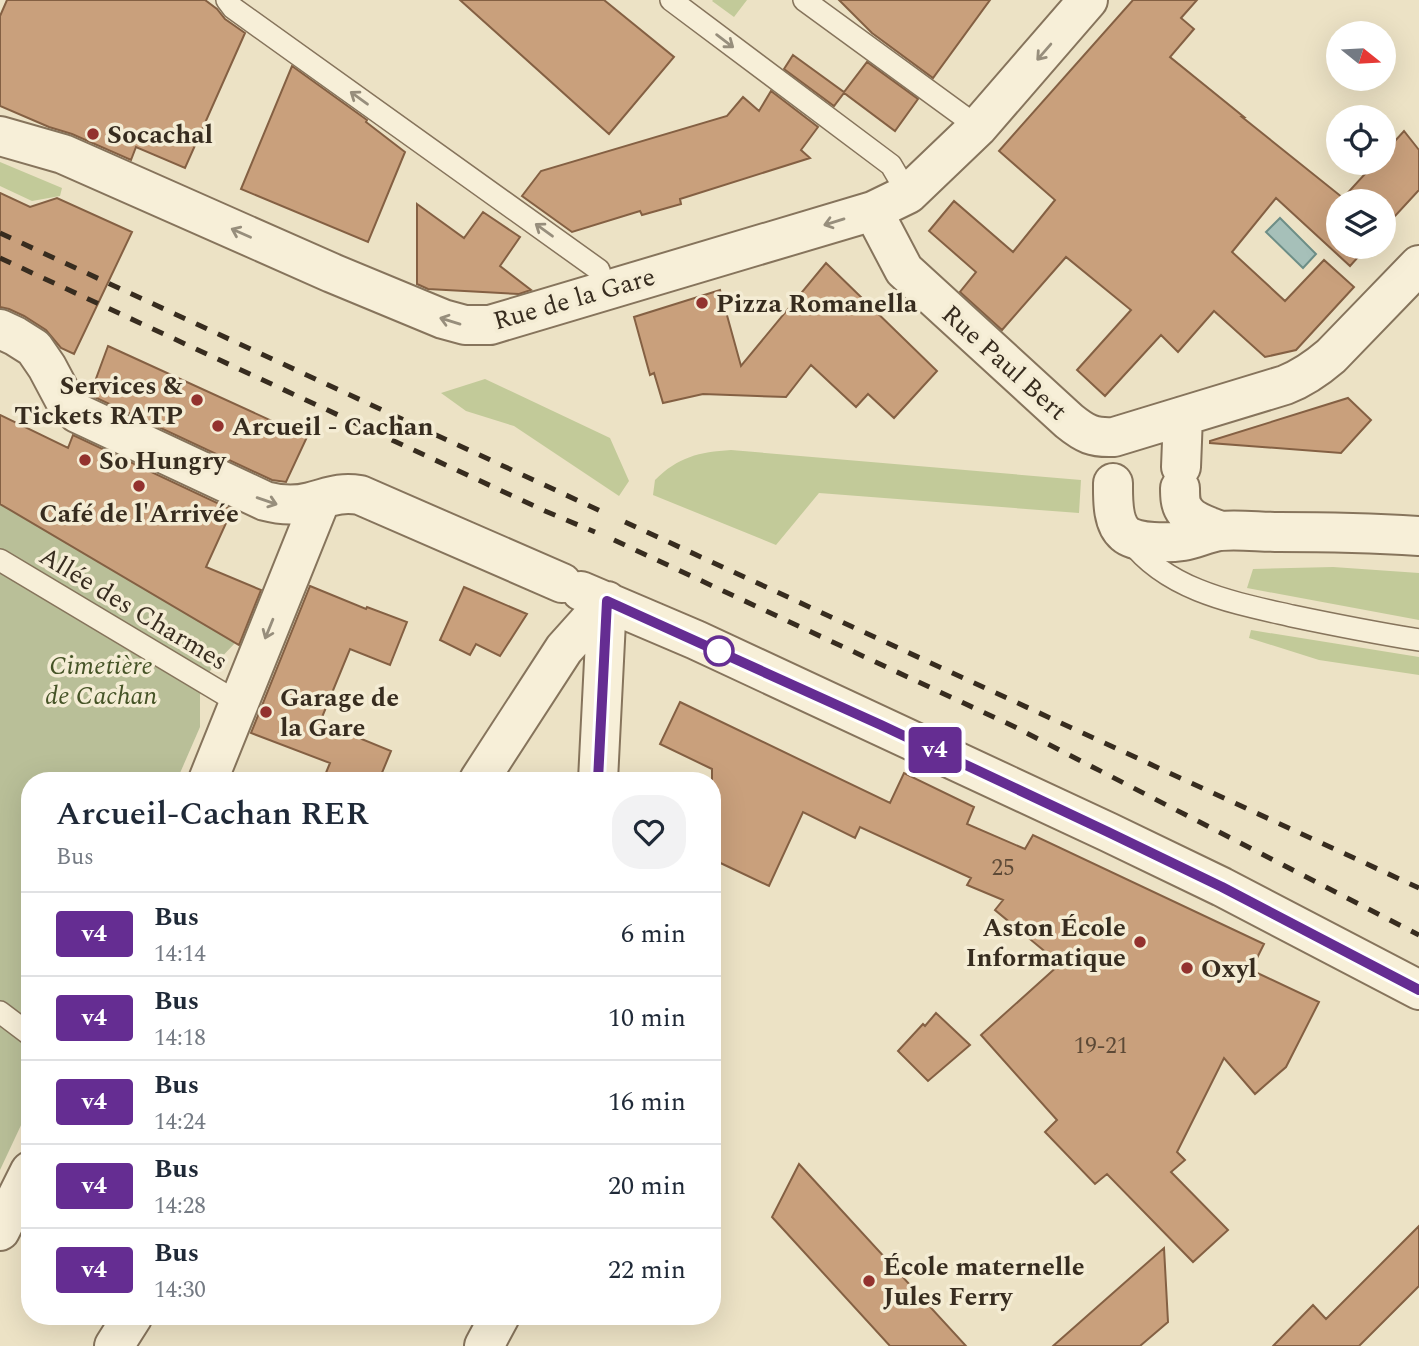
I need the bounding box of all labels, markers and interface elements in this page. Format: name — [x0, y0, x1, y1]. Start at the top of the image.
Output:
north arrow — [1326, 21, 1396, 91]
map controls — [1326, 21, 1396, 259]
one-way arrow — [715, 34, 734, 48]
one-way arrow — [1036, 42, 1052, 60]
one-way arrow — [350, 91, 369, 105]
button: locate — [1326, 105, 1396, 175]
place label: Socachal — [107, 115, 213, 155]
marker: Socachal — [85, 126, 101, 142]
button: layers — [1326, 189, 1396, 259]
one-way arrow — [823, 217, 845, 230]
one-way arrow — [535, 223, 554, 238]
one-way arrow — [231, 226, 252, 239]
street label: Rue de la Gare — [489, 257, 660, 341]
place label: Pizza Romanella — [716, 284, 918, 324]
marker: Pizza Romanella — [694, 295, 710, 311]
street label: Rue Paul Bert — [932, 295, 1076, 430]
one-way arrow — [440, 314, 462, 326]
place label: Services & Tickets RATP — [14, 366, 183, 436]
marker: Services & Tickets RATP — [189, 392, 205, 408]
place label: Arcueil - Cachan — [232, 407, 434, 447]
marker: Arcueil - Cachan — [210, 418, 226, 434]
place label: So Hungry — [99, 441, 227, 481]
marker: So Hungry — [77, 452, 93, 468]
marker: Café de l'Arrivée — [131, 478, 147, 494]
place label: Café de l'Arrivée — [39, 494, 239, 534]
one-way arrow — [255, 496, 277, 508]
street label: Allée des Charmes — [31, 537, 236, 681]
one-way arrow — [262, 617, 275, 639]
unlabelled marker — [704, 636, 734, 666]
park label: Cimetière de Cachan — [45, 646, 158, 716]
place label: Garage de la Gare — [280, 678, 399, 748]
marker: Garage de la Gare — [258, 704, 274, 720]
line badge: v4 — [904, 727, 967, 773]
text: v4 — [923, 732, 947, 768]
text: Arcueil-Cachan RER — [56, 789, 368, 839]
button: heart — [612, 795, 686, 869]
text: Bus — [56, 840, 94, 875]
house number: 25 — [992, 851, 1015, 886]
text: Bus — [154, 897, 199, 937]
place label: Aston École Informatique — [966, 908, 1126, 978]
text: 6 min — [621, 914, 686, 954]
text: v4 — [82, 916, 107, 952]
marker: Aston École Informatique — [1132, 934, 1148, 950]
text: 14:14 — [154, 937, 206, 972]
place label: Oxyl — [1201, 949, 1257, 989]
marker: Oxyl — [1179, 960, 1195, 976]
text: Bus — [154, 981, 199, 1021]
text: 10 min — [608, 998, 686, 1038]
text: v4 — [82, 1000, 107, 1036]
text: 14:18 — [154, 1021, 206, 1056]
house number: 19-21 — [1074, 1029, 1128, 1064]
text: Bus — [154, 1065, 199, 1105]
text: 16 min — [608, 1082, 686, 1122]
text: v4 — [82, 1084, 107, 1120]
text: 14:24 — [154, 1105, 206, 1140]
text: Bus — [154, 1149, 199, 1189]
text: 20 min — [608, 1166, 686, 1206]
text: v4 — [82, 1168, 107, 1204]
text: 14:28 — [154, 1189, 206, 1224]
text: Bus — [154, 1233, 199, 1273]
place label: École maternelle Jules Ferry — [883, 1247, 1085, 1317]
text: 22 min — [608, 1250, 686, 1290]
text: v4 — [82, 1252, 107, 1288]
text: 14:30 — [154, 1273, 206, 1308]
marker: École maternelle Jules Ferry — [861, 1273, 877, 1289]

